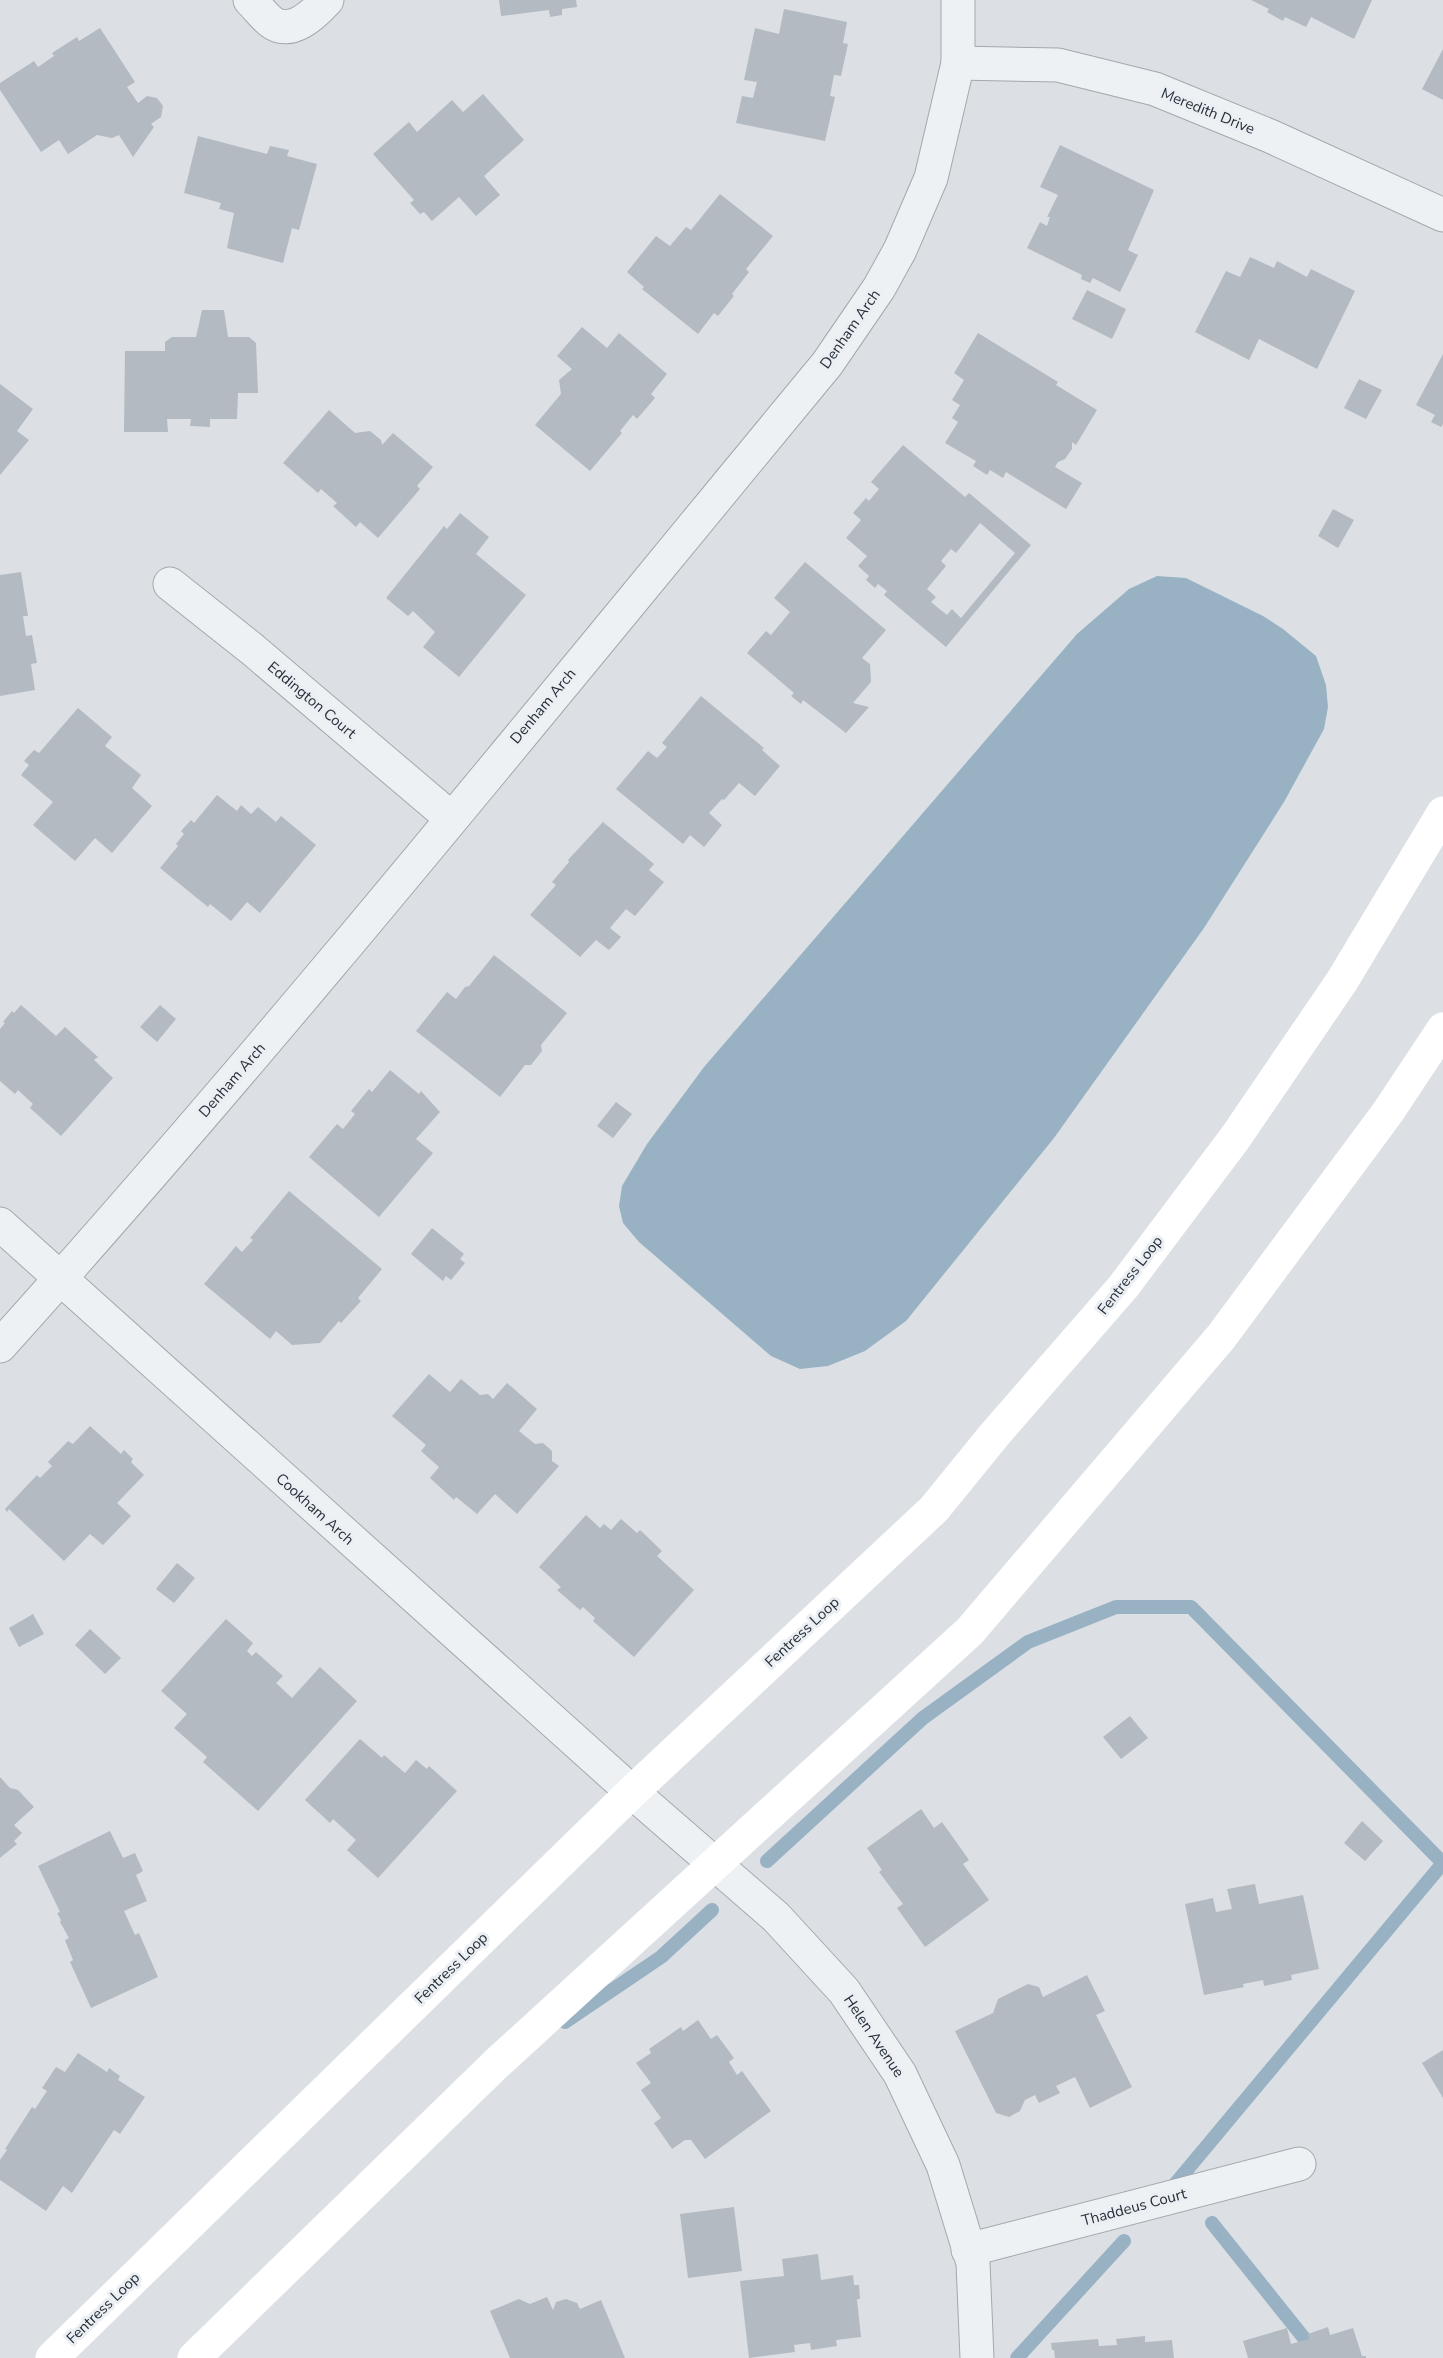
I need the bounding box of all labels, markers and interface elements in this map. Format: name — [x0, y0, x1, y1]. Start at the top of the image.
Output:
street label: Meredith Drive — [1158, 83, 1258, 139]
street label: Denham Arch — [815, 285, 885, 373]
street label: Eddington Court — [263, 657, 361, 744]
street label: Denham Arch — [506, 664, 580, 748]
street label: Denham Arch — [194, 1039, 270, 1121]
street label: Fentress Loop — [1093, 1231, 1167, 1318]
street label: Cookham Arch — [272, 1469, 358, 1549]
street label: Fentress Loop — [761, 1592, 844, 1672]
street label: Fentress Loop — [410, 1928, 492, 2008]
street label: Helen Avenue — [839, 1991, 909, 2081]
street label: Thaddeus Court — [1079, 2183, 1189, 2231]
street label: Fentress Loop — [62, 2268, 144, 2348]

